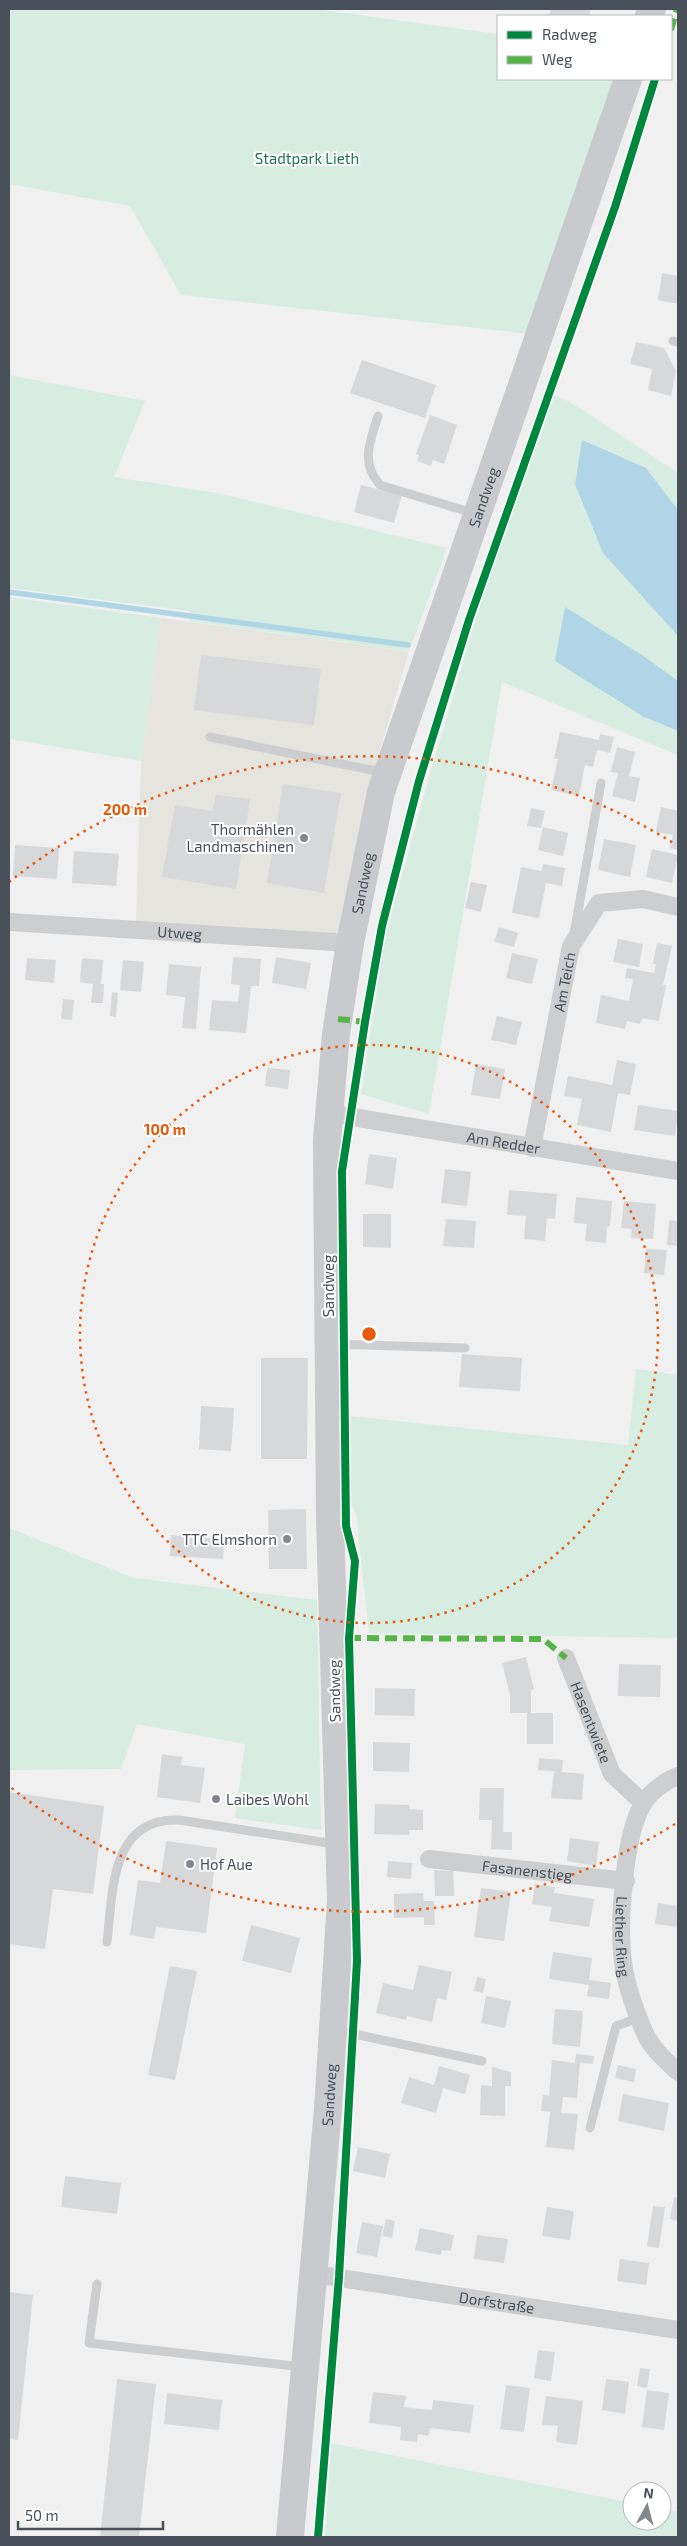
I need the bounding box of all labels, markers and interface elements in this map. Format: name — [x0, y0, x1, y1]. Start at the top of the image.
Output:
legend — [497, 15, 672, 80]
text: Radweg — [542, 25, 597, 43]
text: Weg — [542, 50, 573, 68]
park label: Stadtpark Lieth — [255, 149, 359, 167]
street label: Sandweg — [464, 464, 502, 530]
text: 200 m — [103, 800, 147, 818]
place label: Thormählen Landmaschinen — [186, 820, 294, 855]
marker: Thormählen Landmaschinen — [298, 832, 310, 844]
street label: Sandweg — [347, 850, 378, 916]
street label: Utweg — [157, 922, 203, 943]
street label: Am Teich — [549, 951, 579, 1013]
text: 100 m — [144, 1120, 186, 1138]
street label: Am Redder — [465, 1127, 542, 1157]
street label: Sandweg — [319, 1254, 337, 1317]
centre of rings — [360, 1325, 378, 1343]
place label: TTC Elmshorn — [182, 1530, 277, 1548]
marker: TTC Elmshorn — [281, 1533, 293, 1545]
street label: Sandweg — [324, 1659, 344, 1723]
street label: Hasentwiete — [567, 1679, 616, 1766]
place label: Laibes Wohl — [226, 1790, 309, 1808]
marker: Laibes Wohl — [210, 1793, 222, 1805]
place label: Hof Aue — [200, 1855, 253, 1873]
street label: Fasanenstieg — [481, 1856, 574, 1884]
marker: Hof Aue — [184, 1858, 196, 1870]
street label: Liether Ring — [612, 1895, 635, 1979]
street label: Sandweg — [318, 2062, 340, 2127]
street label: Dorfstraße — [458, 2287, 536, 2317]
north arrow — [622, 2481, 672, 2531]
text: N — [643, 2484, 655, 2502]
scale bar — [18, 2498, 162, 2530]
text: 50 m — [25, 2506, 59, 2524]

